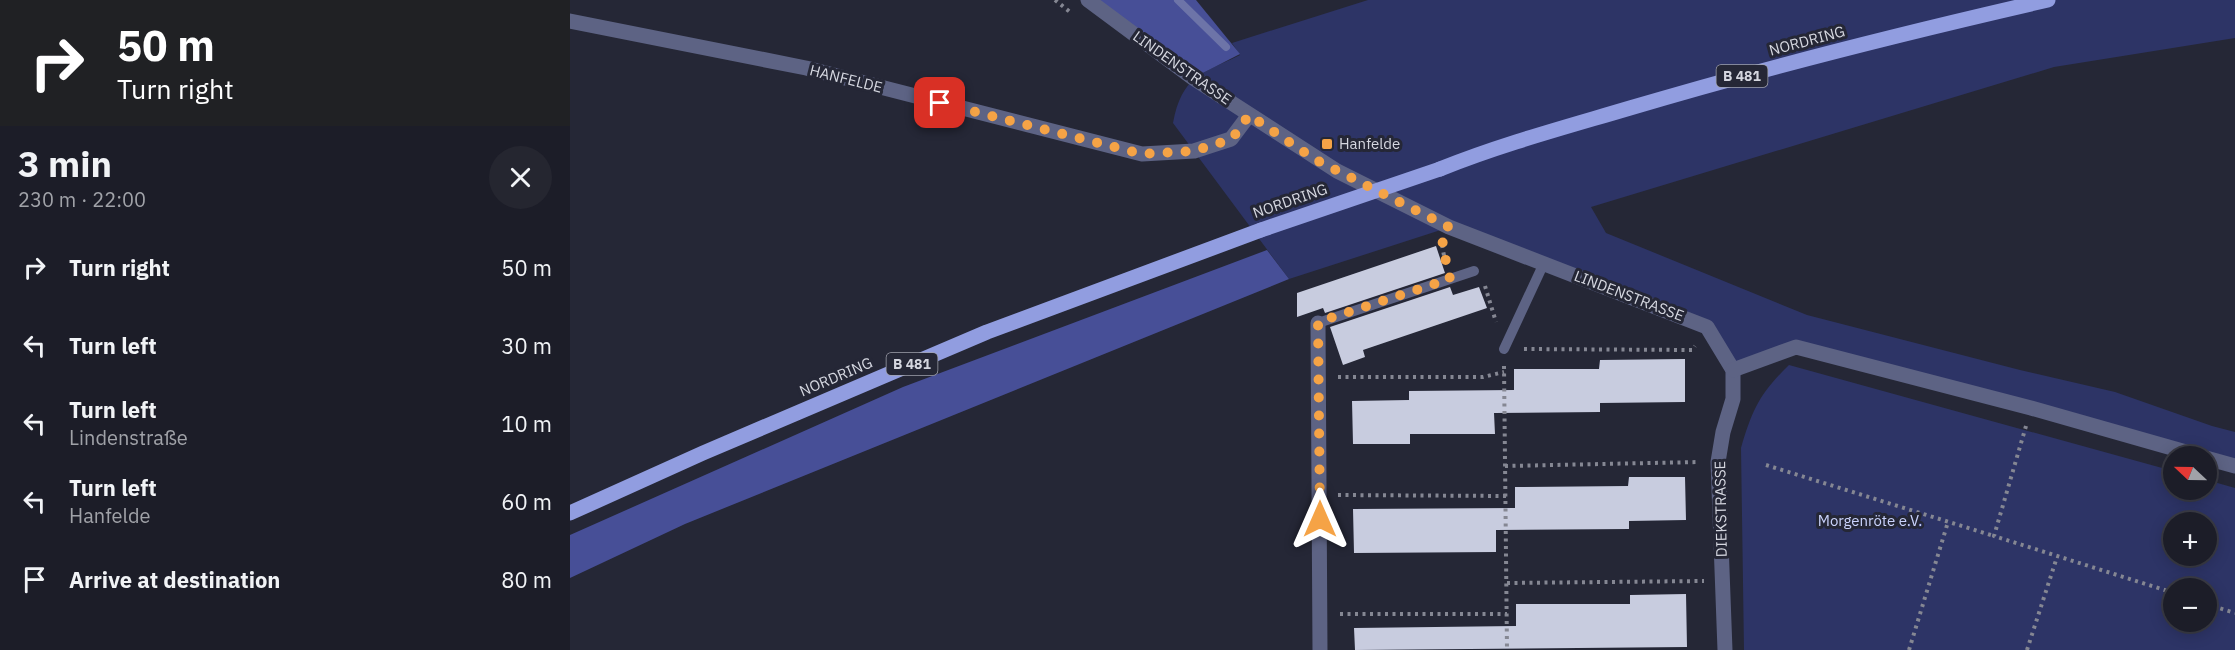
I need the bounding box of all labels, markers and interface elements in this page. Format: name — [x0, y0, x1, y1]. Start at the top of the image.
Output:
text: 50 m — [117, 18, 215, 73]
street label: NORDRING — [1767, 21, 1847, 60]
icon: right — [18, 24, 96, 102]
street label: LINDENSTRASSE — [1129, 27, 1235, 109]
street label: HANFELDE — [808, 60, 884, 97]
road number: B 481 — [1716, 65, 1768, 87]
text: Turn right — [117, 71, 234, 106]
pin — [914, 77, 965, 128]
icon: arrive — [923, 86, 956, 119]
place label: Hanfelde — [1339, 134, 1400, 153]
marker: Hanfelde — [1320, 137, 1334, 151]
text: 3 min — [18, 140, 112, 187]
button: close — [489, 146, 552, 209]
street label: NORDRING — [1250, 179, 1330, 222]
text: 230 m · 22:00 — [18, 186, 146, 213]
icon: right — [18, 251, 51, 284]
text: Turn right — [69, 253, 170, 282]
text: 50 m — [501, 253, 552, 282]
street label: LINDENSTRASSE — [1572, 266, 1687, 325]
icon: left — [18, 329, 51, 362]
text: Turn left — [69, 331, 157, 360]
text: 30 m — [501, 331, 552, 360]
street label: NORDRING — [796, 353, 875, 400]
road number: B 481 — [886, 353, 938, 375]
text: Turn left — [69, 395, 157, 424]
icon: left — [18, 407, 51, 440]
text: 10 m — [501, 409, 552, 438]
text: Lindenstraße — [69, 424, 188, 451]
north arrow — [2163, 446, 2217, 500]
map controls — [2163, 446, 2217, 632]
street label: DIEKSTRASSE — [1710, 461, 1731, 557]
text: Turn left — [69, 473, 157, 502]
icon: left — [18, 485, 51, 518]
text: 60 m — [501, 487, 552, 516]
position arrow — [1288, 487, 1352, 551]
text: Hanfelde — [69, 502, 151, 529]
park label: Morgenröte e.V. — [1818, 511, 1922, 530]
button: + — [2163, 512, 2217, 566]
icon: arrive — [18, 563, 51, 596]
text: Arrive at destination — [69, 565, 280, 594]
text: 80 m — [501, 565, 552, 594]
button: − — [2163, 578, 2217, 632]

